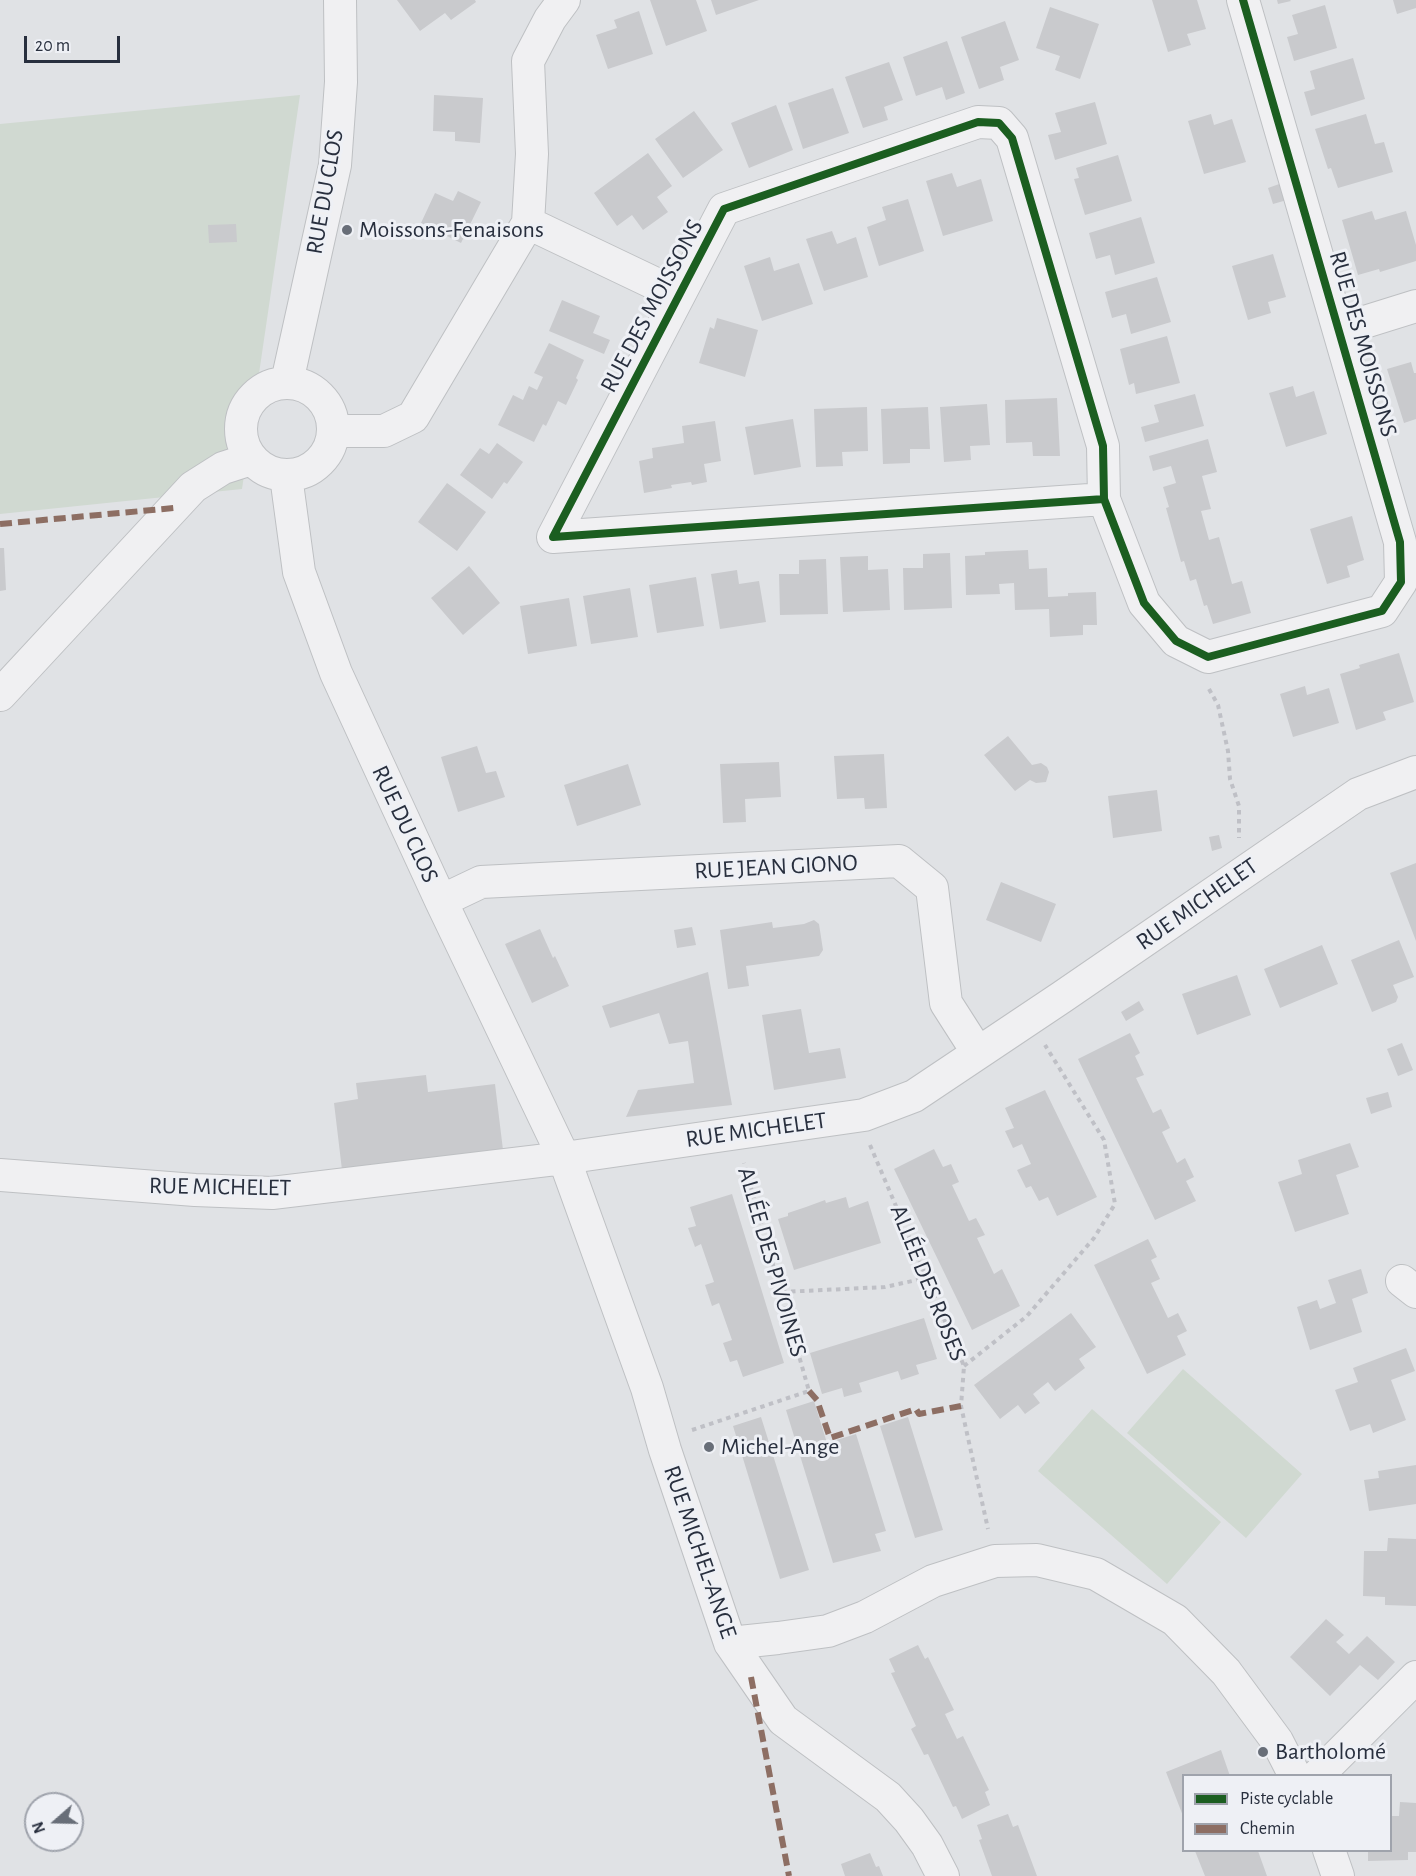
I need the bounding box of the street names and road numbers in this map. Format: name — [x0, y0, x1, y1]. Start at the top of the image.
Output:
street label: RUE DU CLOS — [300, 127, 350, 257]
street label: RUE DES MOISSONS — [594, 214, 710, 398]
street label: RUE DES MOISSONS — [1323, 248, 1403, 440]
street label: RUE DU CLOS — [365, 761, 445, 887]
street label: RUE JEAN GIONO — [694, 848, 858, 886]
street label: RUE MICHELET — [1131, 851, 1263, 957]
street label: RUE MICHELET — [684, 1106, 828, 1154]
street label: ALLÉE DES PIVOINES — [731, 1164, 813, 1360]
street label: RUE MICHELET — [149, 1171, 291, 1203]
street label: ALLÉE DES ROSES — [884, 1201, 972, 1365]
street label: RUE MICHEL-ANGE — [657, 1462, 743, 1642]

